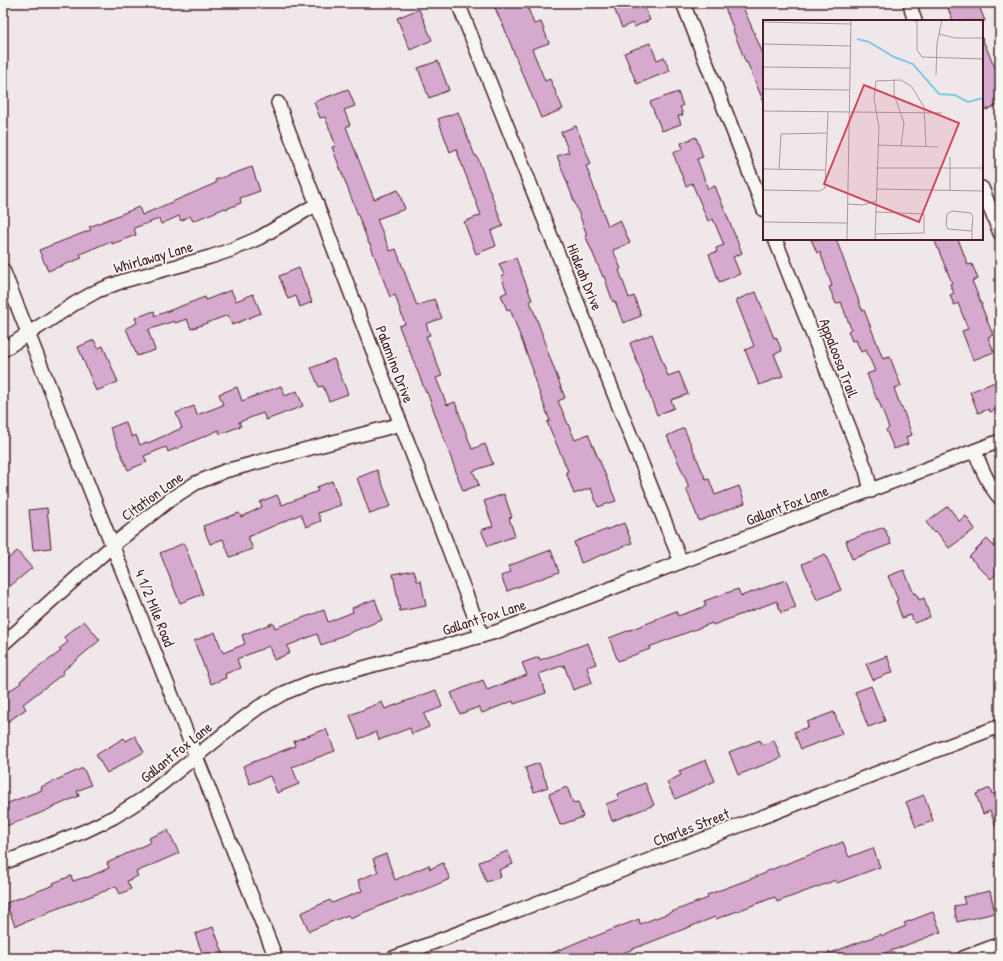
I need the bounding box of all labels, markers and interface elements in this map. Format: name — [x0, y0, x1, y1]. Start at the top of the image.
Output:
inset map — [763, 20, 983, 240]
street label: Whirlaway Lane — [111, 236, 195, 278]
street label: Hialeah Drive — [562, 241, 608, 313]
street label: Appaloosa Trail — [814, 315, 864, 401]
street label: Palamino Drive — [371, 322, 419, 406]
street label: Citation Lane — [117, 466, 187, 526]
street label: Gallant Fox Lane — [743, 480, 831, 530]
street label: 4 1/2 Mile Road — [130, 566, 180, 650]
street label: Gallant Fox Lane — [439, 594, 529, 640]
street label: Gallant Fox Lane — [136, 716, 216, 787]
street label: Charles Street — [650, 803, 733, 851]

